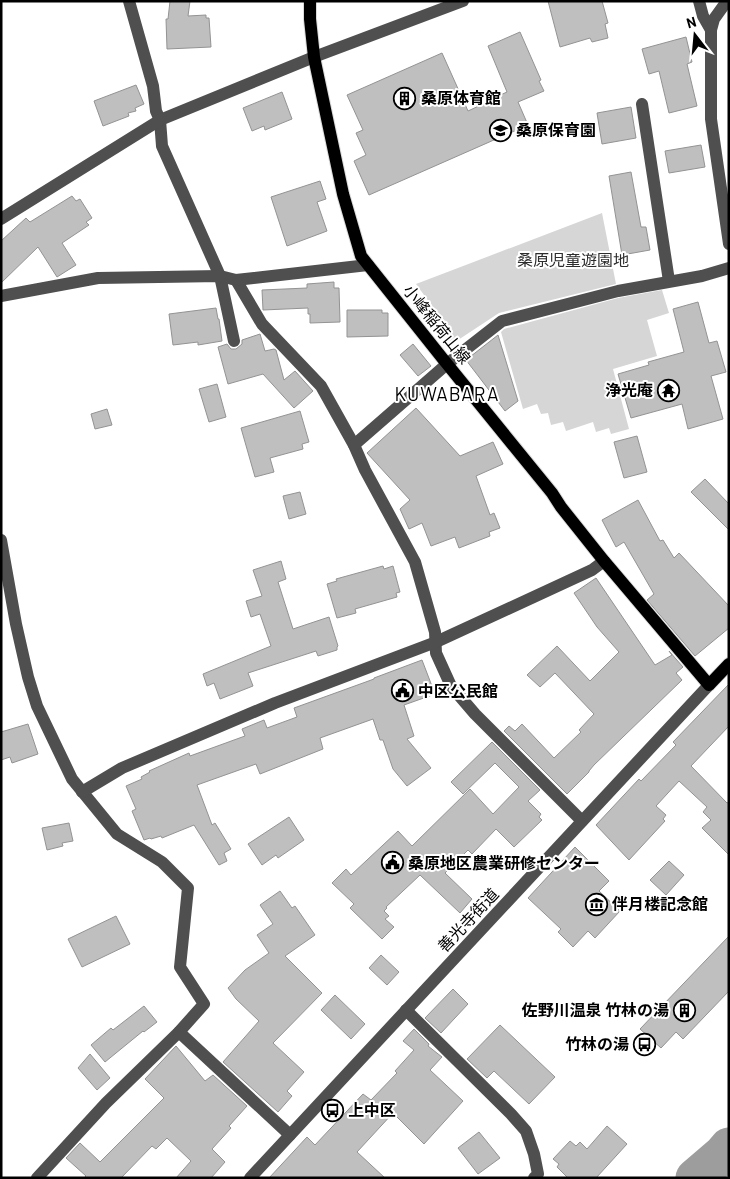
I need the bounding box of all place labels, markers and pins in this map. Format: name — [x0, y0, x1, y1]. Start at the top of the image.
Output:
building icon: 桑原体育館 — [393, 86, 417, 110]
place label: 桑原体育館 — [421, 88, 501, 107]
school or university icon: 桑原保育園 — [488, 118, 512, 142]
place label: 桑原保育園 — [516, 120, 596, 139]
temple icon: 浄光庵 — [657, 378, 681, 402]
place label: 浄光庵 — [605, 380, 653, 399]
public building icon: 中区公民館 — [390, 679, 414, 703]
place label: 中区公民館 — [418, 681, 498, 700]
public building icon: 桑原地区農業研修センター — [380, 851, 404, 875]
place label: 桑原地区農業研修センター — [408, 853, 600, 872]
museum icon: 伴月楼記念館 — [584, 892, 608, 916]
place label: 伴月楼記念館 — [611, 894, 708, 913]
building icon: 佐野川温泉 竹林の湯 — [673, 998, 697, 1022]
place label: 佐野川温泉 竹林の湯 — [521, 1000, 669, 1019]
bus stop icon: 竹林の湯 — [633, 1032, 657, 1056]
place label: 竹林の湯 — [565, 1034, 629, 1053]
bus stop icon: 上中区 — [320, 1098, 344, 1122]
place label: 上中区 — [348, 1100, 396, 1119]

